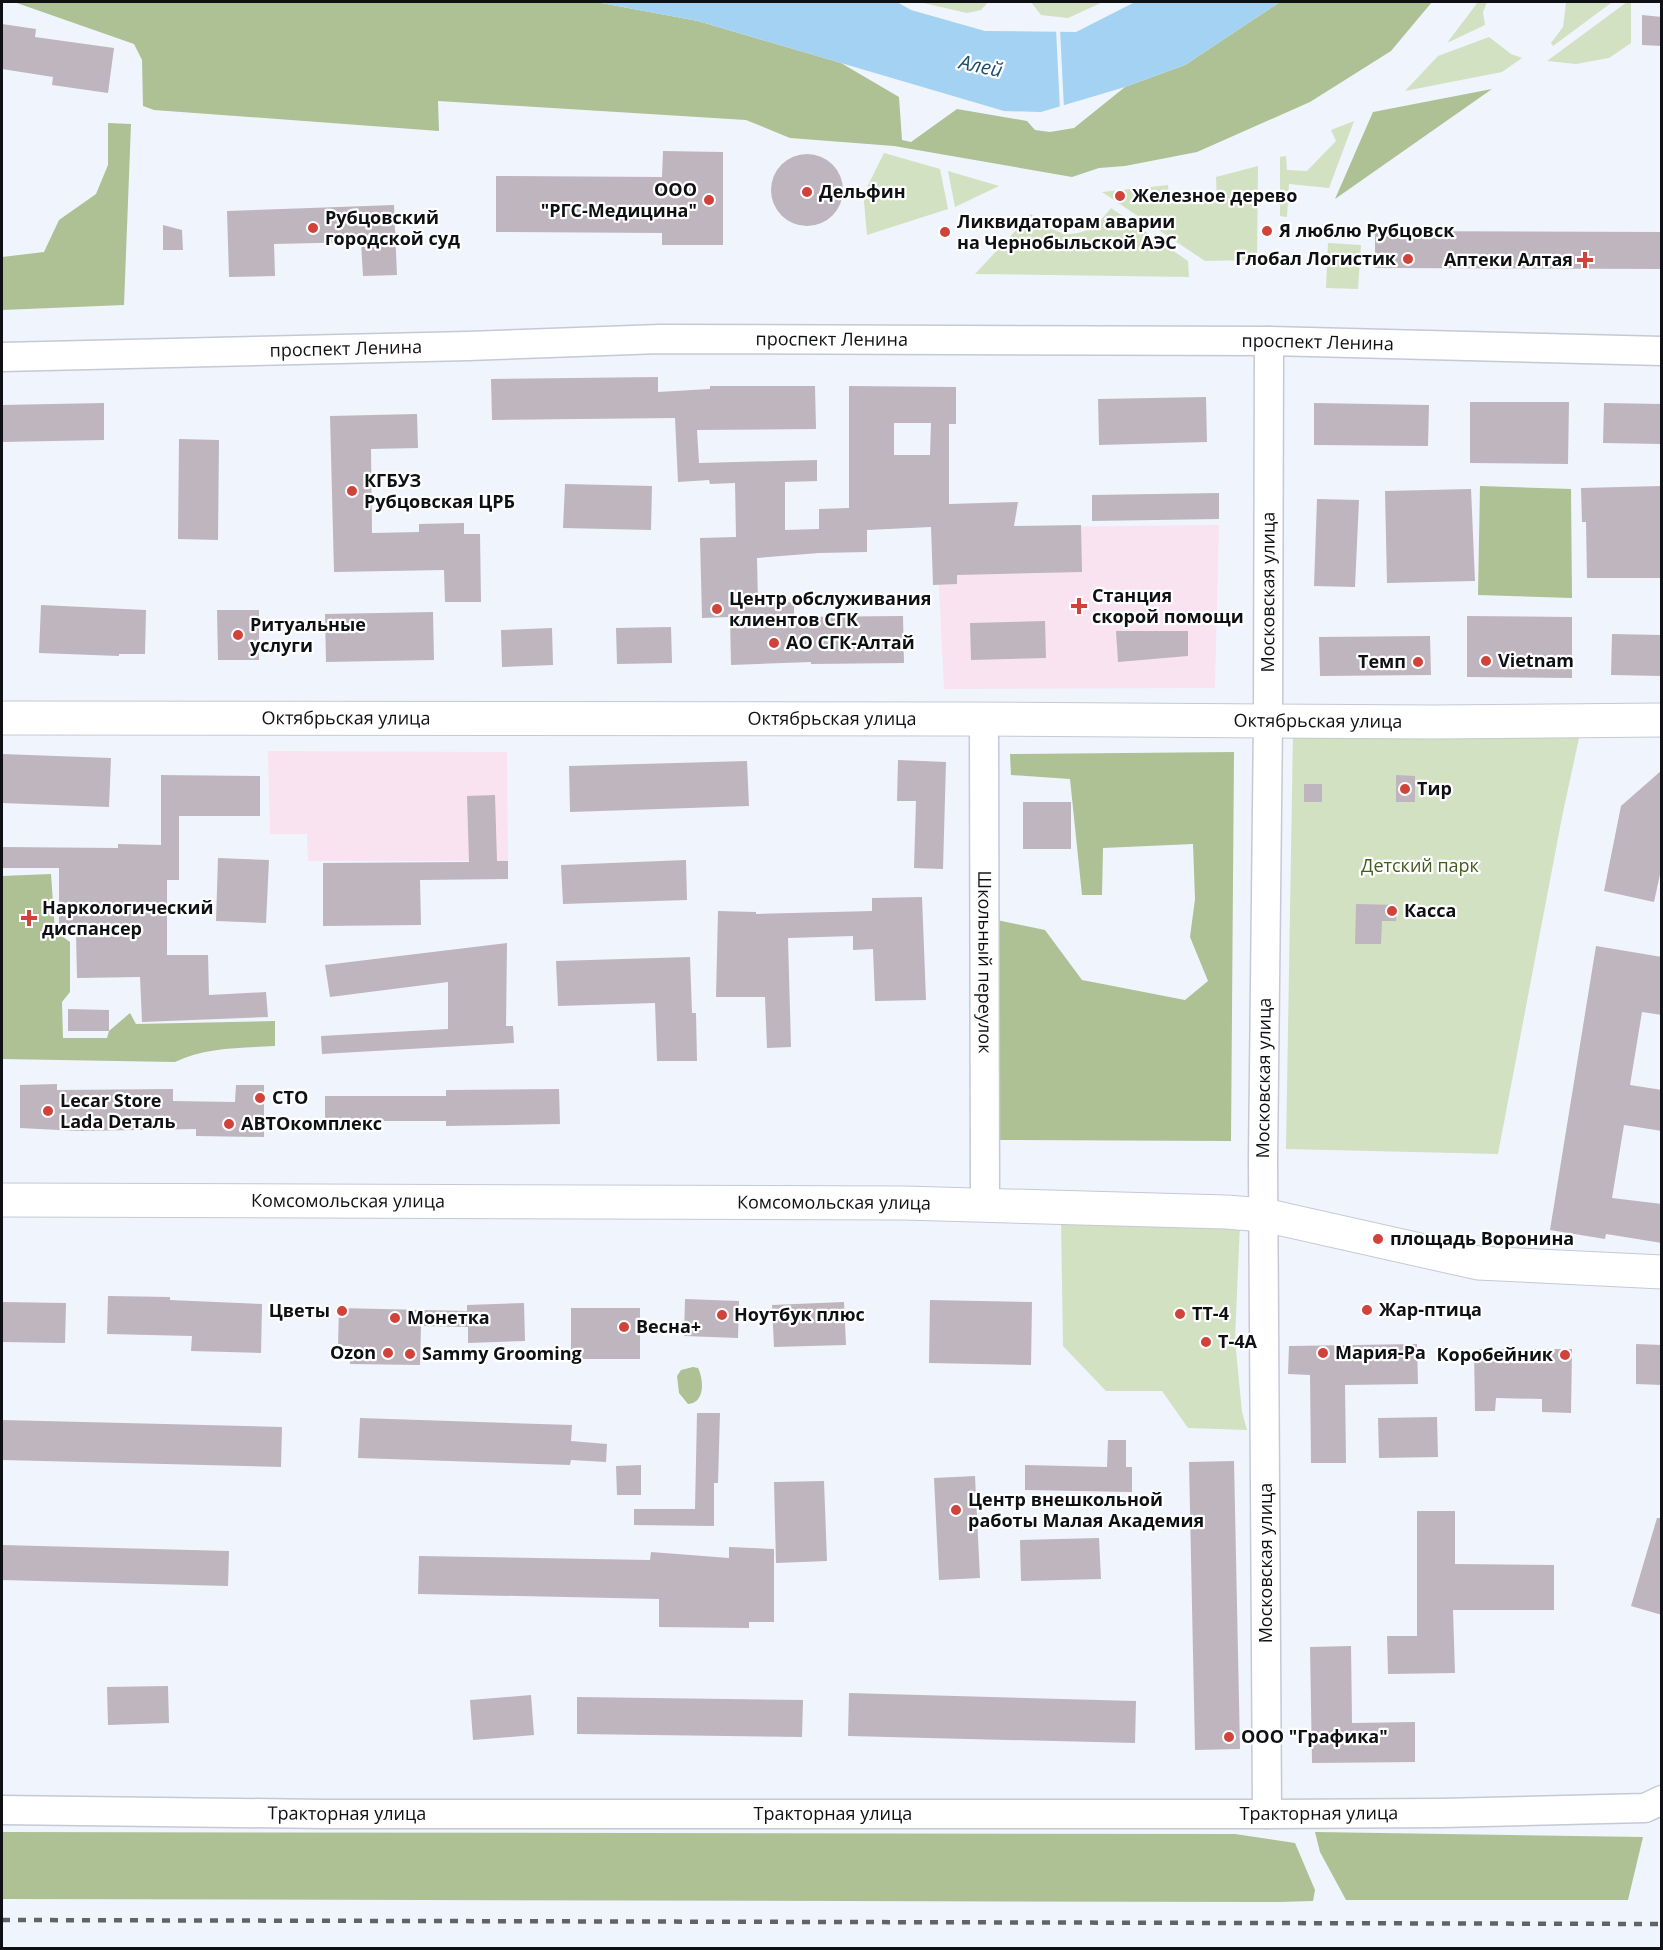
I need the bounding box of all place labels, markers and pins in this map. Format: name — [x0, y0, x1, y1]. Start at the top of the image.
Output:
place label: ООО "РГС-Медицина" — [541, 177, 697, 222]
place label: Дельфин — [819, 179, 906, 203]
place label: Железное дерево — [1132, 183, 1297, 207]
marker: Дельфин — [800, 185, 814, 199]
marker: Железное дерево — [1113, 189, 1127, 203]
marker: ООО "РГС-Медицина" — [702, 193, 716, 207]
place label: Рубцовский городской суд — [325, 205, 460, 250]
place label: Ликвидаторам аварии на Чернобыльской АЭС — [957, 209, 1177, 254]
place label: Я люблю Рубцовск — [1278, 218, 1455, 242]
marker: Рубцовский городской суд — [306, 221, 320, 235]
marker: Я люблю Рубцовск — [1260, 224, 1274, 238]
marker: Ликвидаторам аварии на Чернобыльской АЭС — [938, 225, 952, 239]
place label: Глобал Логистик — [1235, 246, 1397, 270]
place label: Аптеки Алтая — [1444, 247, 1573, 271]
marker: Глобал Логистик — [1401, 252, 1415, 266]
marker: Аптеки Алтая — [1578, 253, 1592, 267]
place label: КГБУЗ Рубцовская ЦРБ — [364, 468, 515, 513]
marker: КГБУЗ Рубцовская ЦРБ — [345, 484, 359, 498]
place label: Станция скорой помощи — [1092, 583, 1244, 628]
place label: Центр обслуживания клиентов СГК — [729, 586, 932, 631]
marker: Станция скорой помощи — [1070, 597, 1088, 615]
marker: Центр обслуживания клиентов СГК — [710, 602, 724, 616]
place label: Ритуальные услуги — [250, 612, 366, 657]
marker: Ритуальные услуги — [231, 628, 245, 642]
place label: АО СГК-Алтай — [786, 630, 915, 654]
marker: АО СГК-Алтай — [767, 636, 781, 650]
place label: Vietnam — [1498, 648, 1574, 672]
place label: Темп — [1358, 649, 1406, 673]
marker: Vietnam — [1479, 654, 1493, 668]
marker: Темп — [1411, 655, 1425, 669]
place label: Тир — [1417, 776, 1452, 800]
marker: Тир — [1398, 782, 1412, 796]
place label: Наркологический диспансер — [42, 895, 213, 940]
place label: Касса — [1404, 898, 1456, 922]
marker: Касса — [1385, 904, 1399, 918]
marker: Наркологический диспансер — [20, 909, 38, 927]
place label: СТО — [272, 1085, 308, 1109]
place label: Lecar Store Lada Dеталь — [60, 1088, 175, 1133]
marker: СТО — [253, 1091, 267, 1105]
marker: Lecar Store Lada Dеталь — [41, 1104, 55, 1118]
place label: АВТОкомплекс — [241, 1111, 382, 1135]
marker: АВТОкомплекс — [222, 1117, 236, 1131]
place label: площадь Воронина — [1390, 1226, 1574, 1250]
marker: площадь Воронина — [1371, 1232, 1385, 1246]
place label: Жар-птица — [1379, 1297, 1482, 1321]
place label: Цветы — [269, 1298, 330, 1322]
place label: ТТ-4 — [1192, 1301, 1229, 1325]
place label: Ноутбук плюс — [734, 1302, 865, 1326]
marker: Жар-птица — [1360, 1303, 1374, 1317]
marker: Цветы — [335, 1304, 349, 1318]
place label: Монетка — [407, 1305, 490, 1329]
marker: ТТ-4 — [1173, 1307, 1187, 1321]
marker: Ноутбук плюс — [715, 1308, 729, 1322]
marker: Монетка — [388, 1311, 402, 1325]
place label: Весна+ — [636, 1314, 701, 1338]
marker: Весна+ — [617, 1320, 631, 1334]
place label: Т-4А — [1218, 1329, 1258, 1353]
marker: Т-4А — [1199, 1335, 1213, 1349]
place label: Ozon — [330, 1340, 376, 1364]
place label: Мария-Ра — [1335, 1340, 1426, 1364]
place label: Sammy Grooming — [422, 1341, 582, 1365]
place label: Коробейник — [1436, 1342, 1554, 1366]
marker: Ozon — [381, 1346, 395, 1360]
marker: Мария-Ра — [1316, 1346, 1330, 1360]
marker: Sammy Grooming — [403, 1347, 417, 1361]
marker: Коробейник — [1558, 1348, 1572, 1362]
place label: Центр внешкольной работы Малая Академия — [968, 1487, 1204, 1532]
marker: Центр внешкольной работы Малая Академия — [949, 1503, 963, 1517]
place label: ООО "Графика" — [1241, 1724, 1388, 1748]
marker: ООО "Графика" — [1222, 1730, 1236, 1744]

